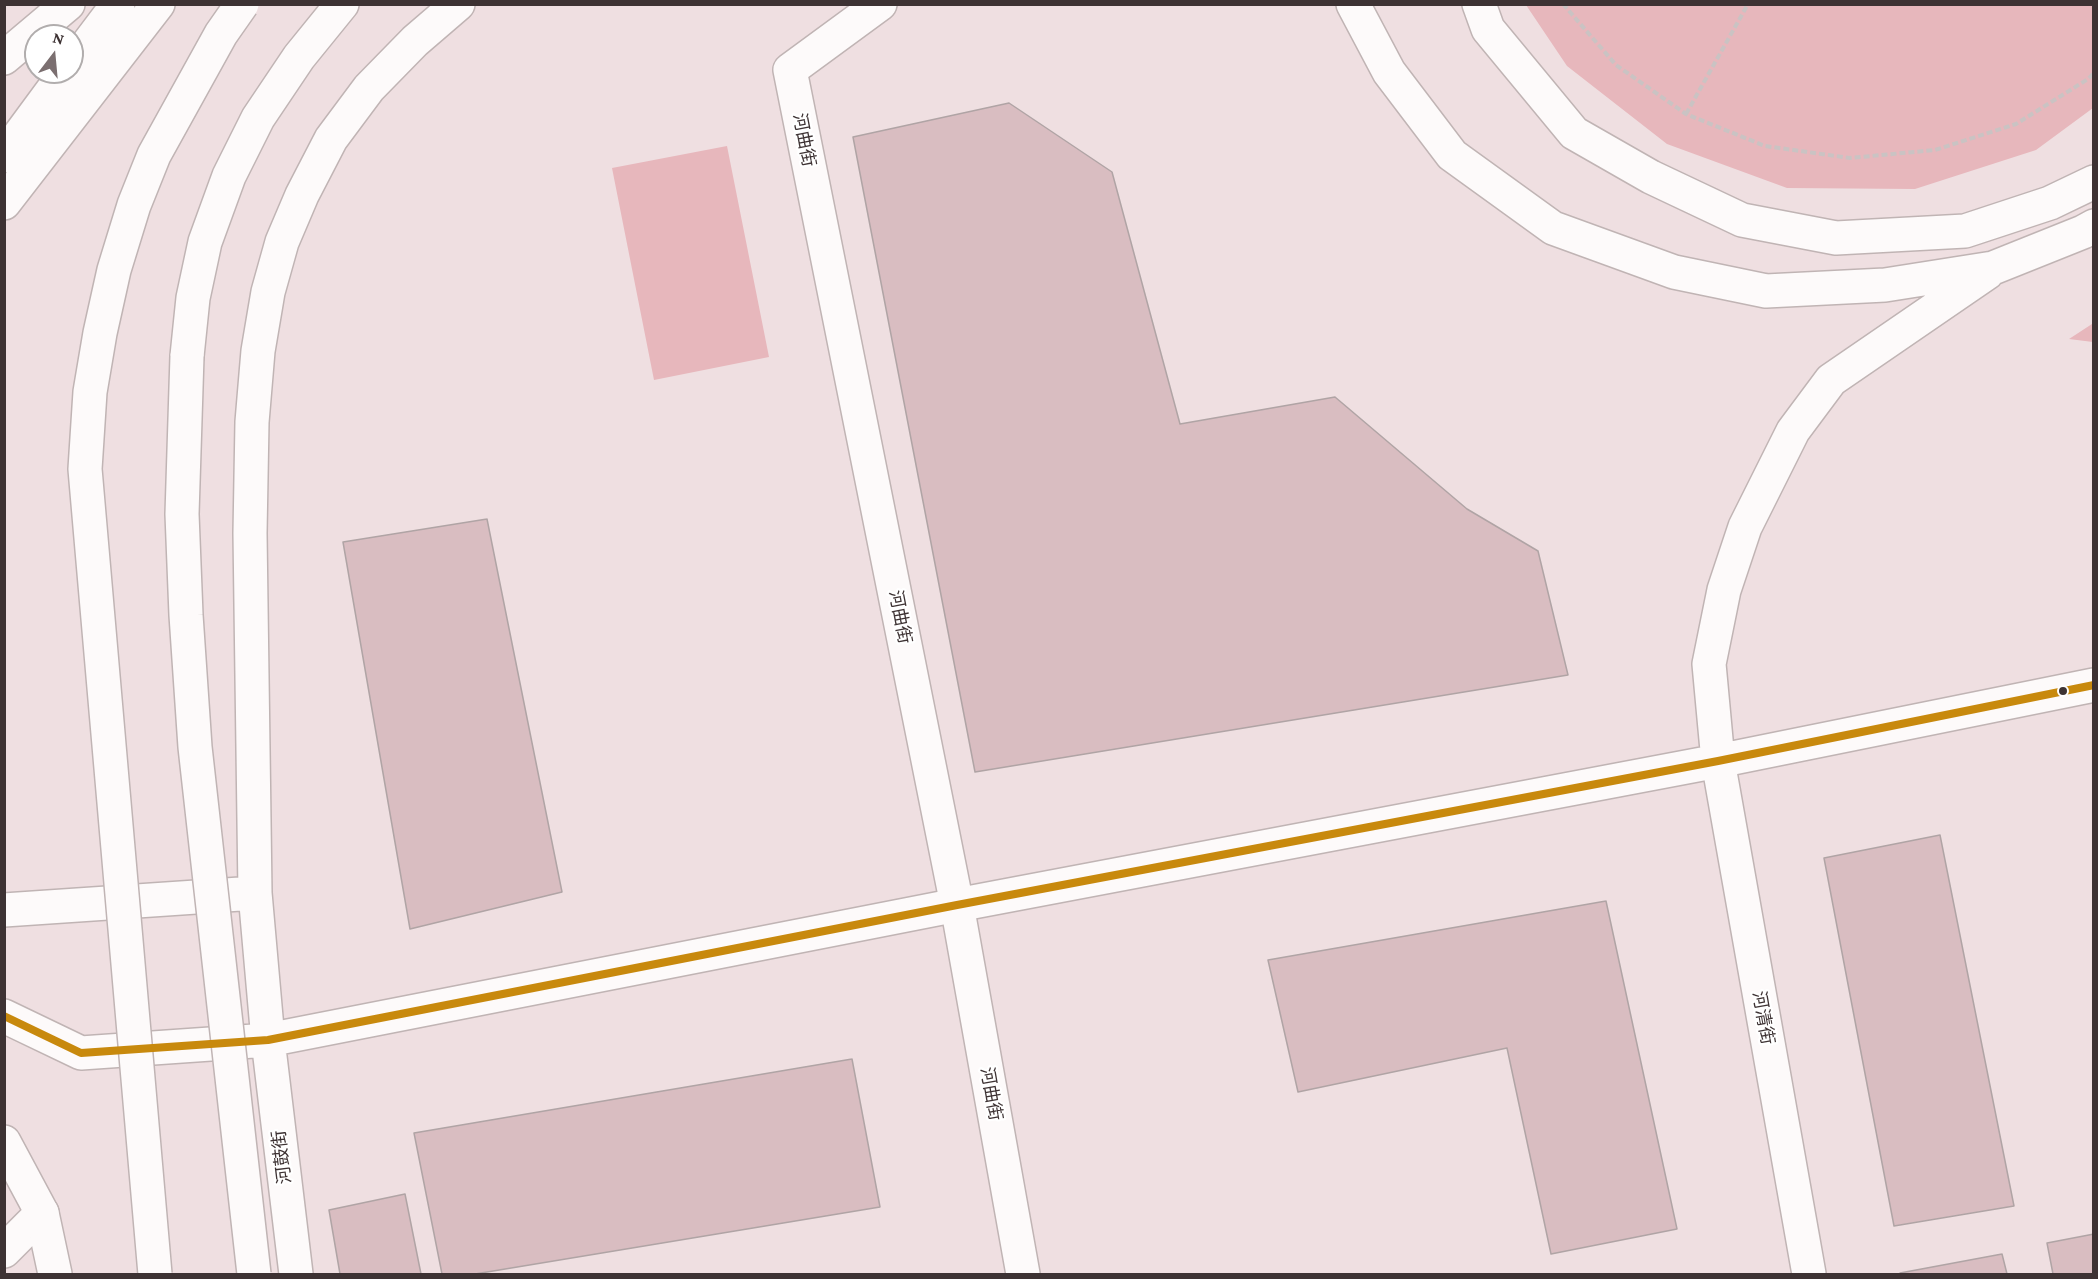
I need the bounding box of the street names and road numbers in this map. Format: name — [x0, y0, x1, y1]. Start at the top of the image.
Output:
street label: 河曲街 — [788, 111, 820, 169]
street label: 河曲街 — [884, 588, 916, 646]
street label: 河清街 — [1748, 990, 1778, 1046]
street label: 河曲街 — [976, 1066, 1006, 1122]
street label: 河鼓街 — [268, 1129, 296, 1185]

